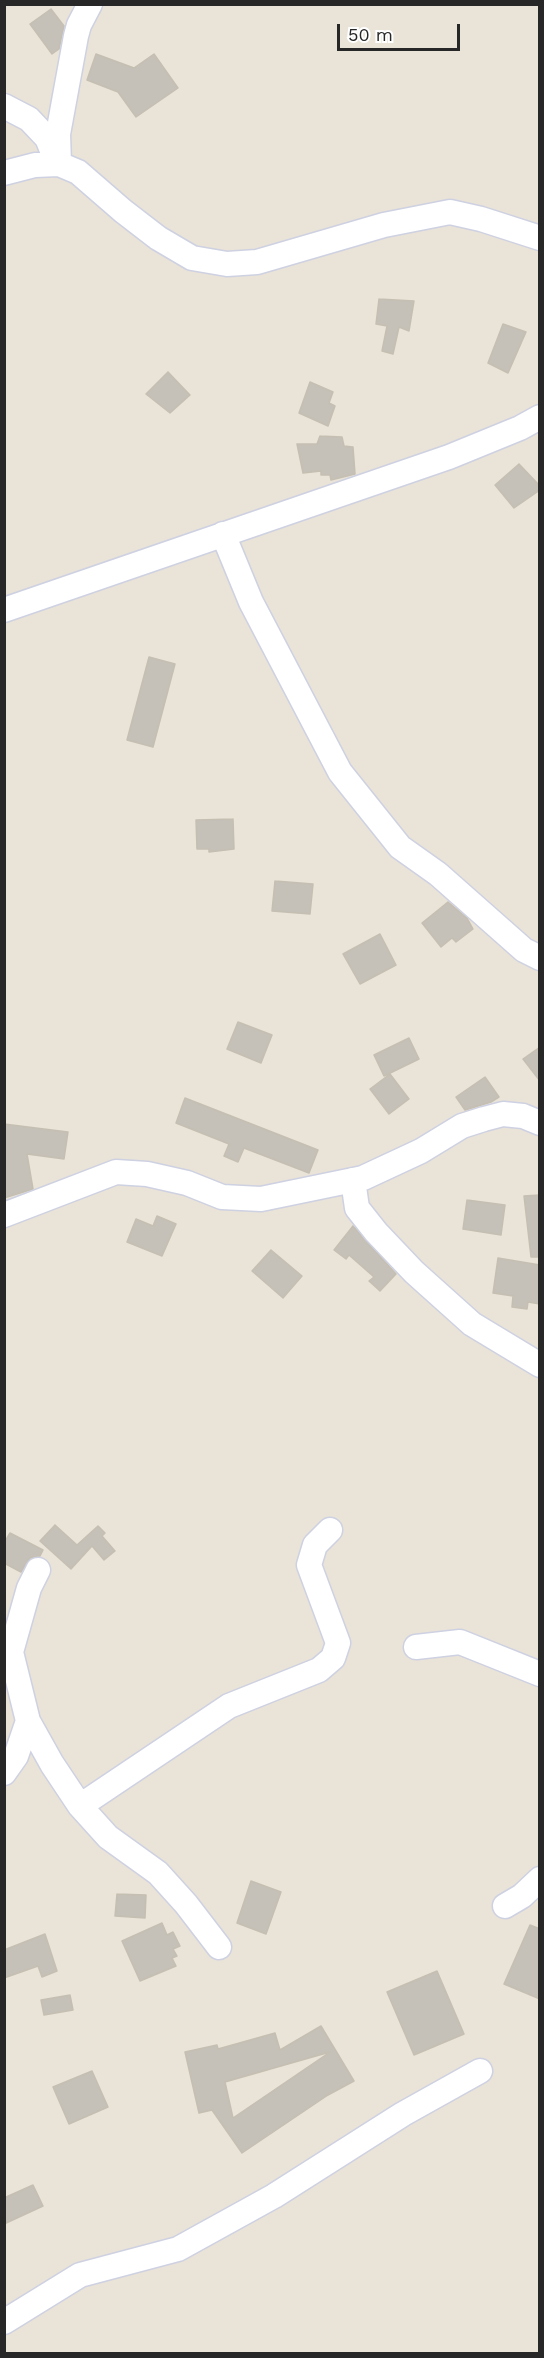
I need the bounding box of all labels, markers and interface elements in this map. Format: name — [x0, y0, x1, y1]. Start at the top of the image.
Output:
scale bar — [340, 12, 463, 50]
text: 50 m — [348, 24, 393, 45]

